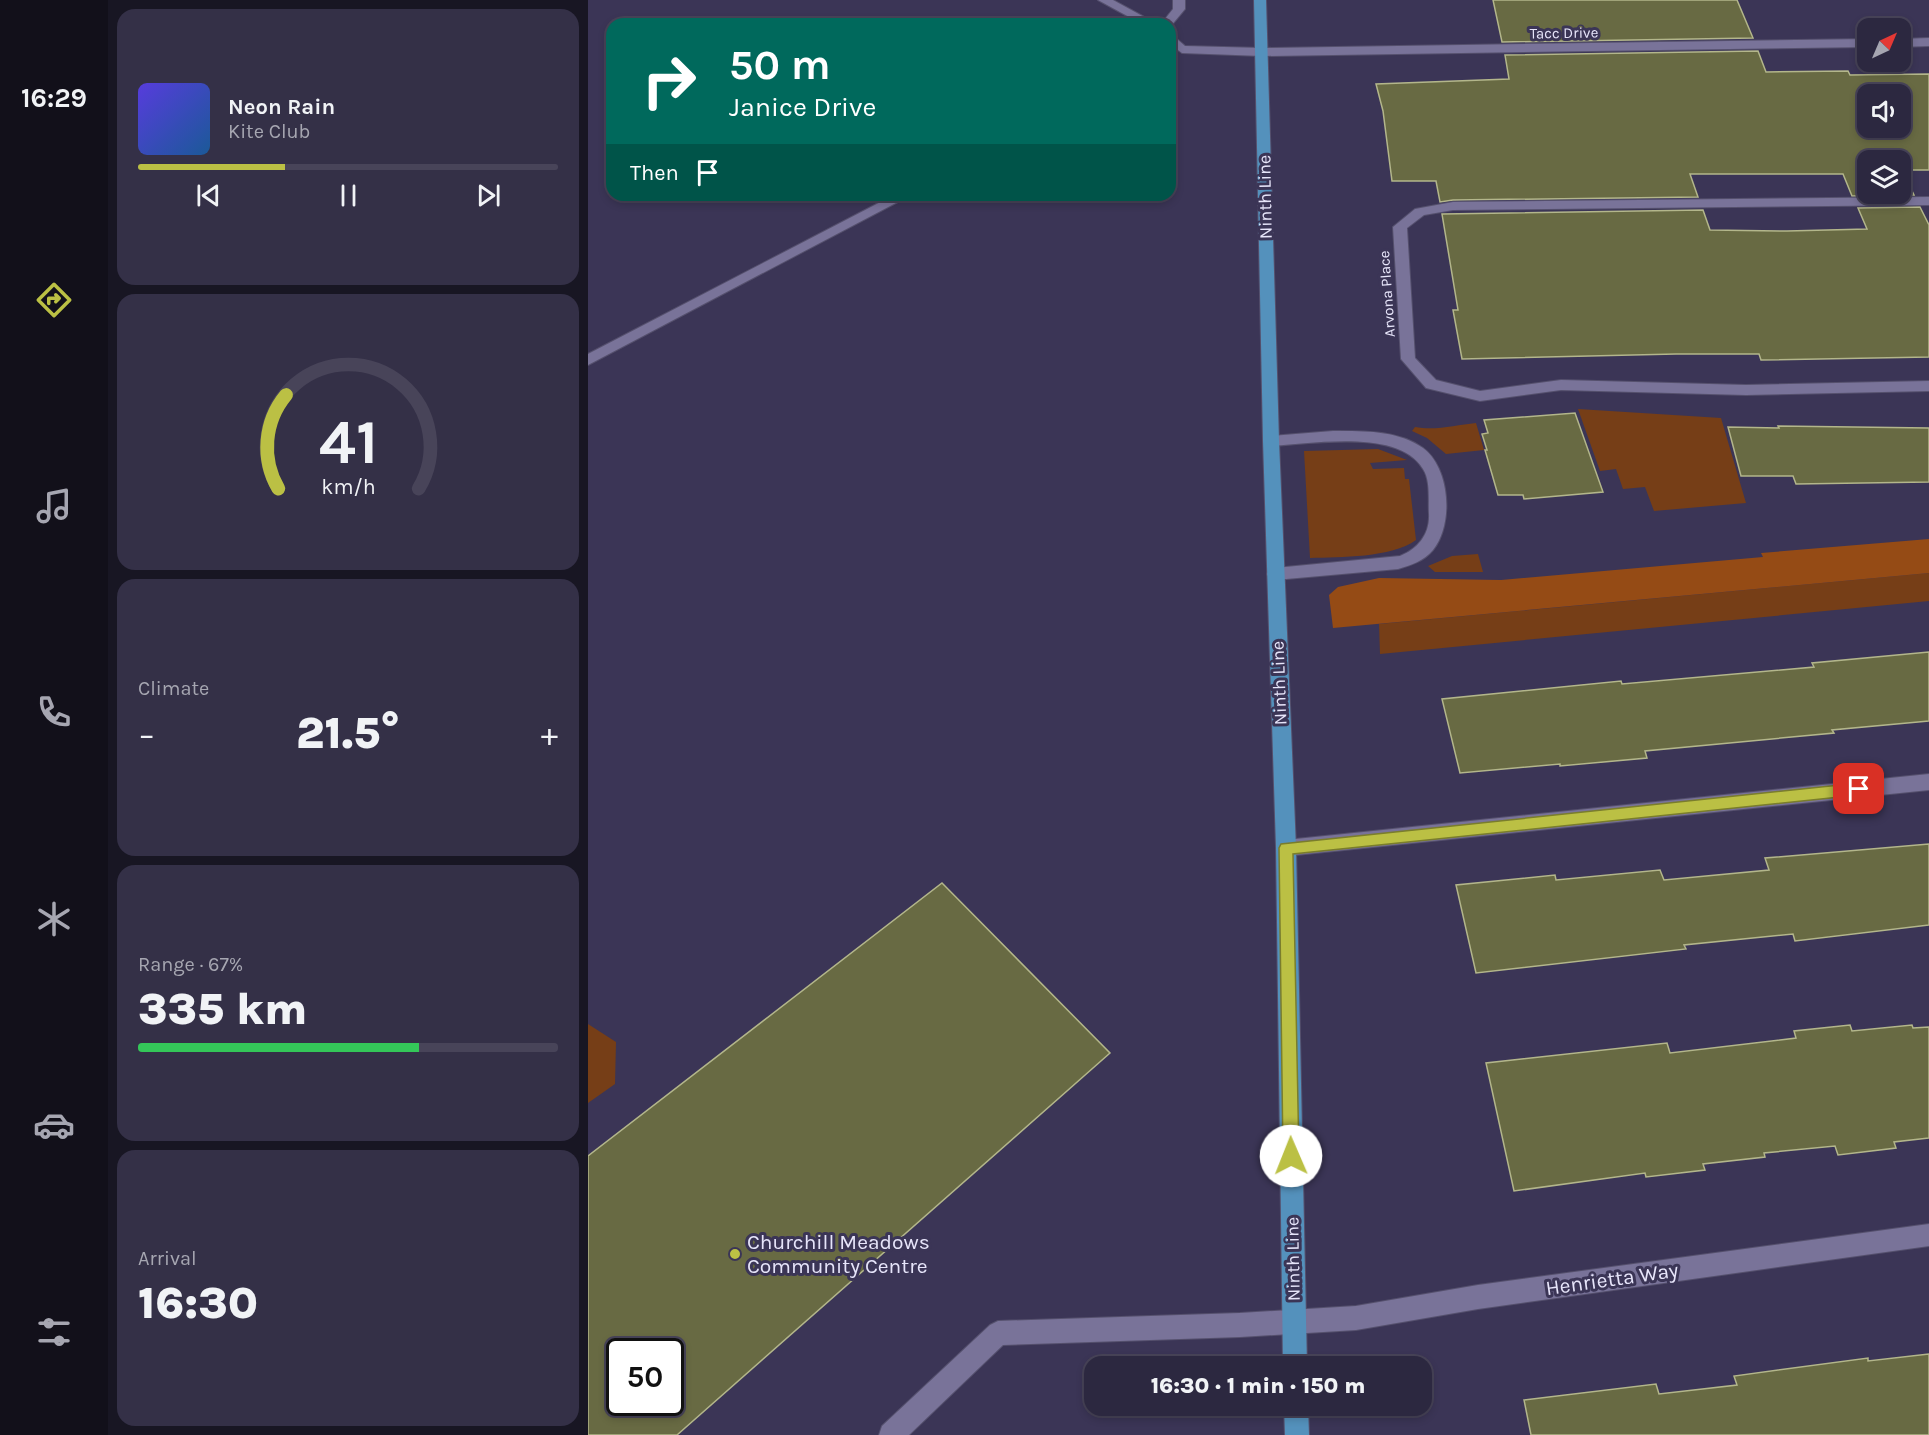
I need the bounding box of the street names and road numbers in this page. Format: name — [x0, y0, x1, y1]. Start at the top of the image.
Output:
street label: Tacc Drive — [1530, 23, 1598, 43]
street label: Ninth Line — [1253, 155, 1277, 239]
street label: Arvona Place — [1375, 250, 1399, 338]
street label: Ninth Line — [1267, 640, 1291, 726]
street label: Ninth Line — [1281, 1217, 1305, 1301]
street label: Henrietta Way — [1544, 1258, 1680, 1300]

